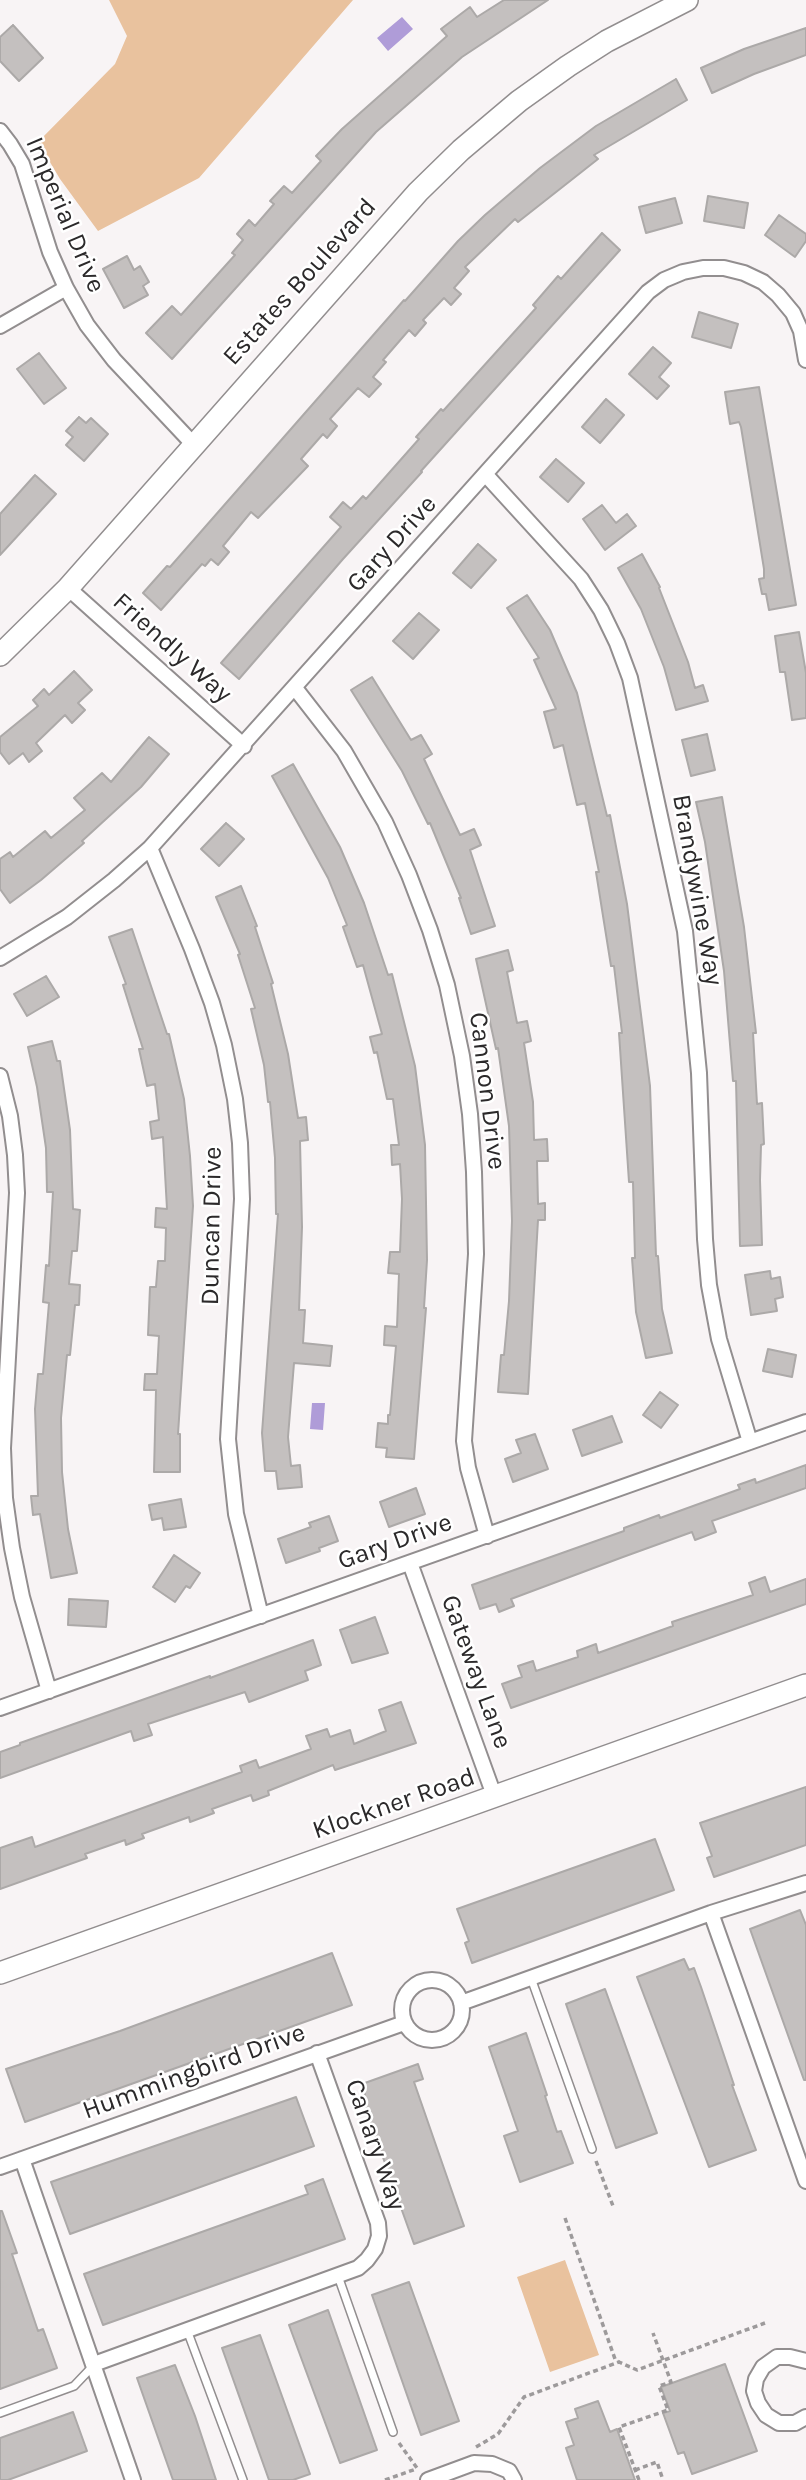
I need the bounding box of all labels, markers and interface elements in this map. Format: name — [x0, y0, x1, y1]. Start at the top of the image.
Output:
street label: Imperial Drive — [18, 133, 112, 297]
street label: Estates Boulevard — [217, 192, 383, 372]
street label: Gary Drive — [340, 489, 444, 599]
street label: Friendly Way — [106, 586, 238, 710]
street label: Brandywine Way — [665, 792, 729, 988]
street label: Cannon Drive — [462, 1010, 512, 1172]
street label: Duncan Drive — [195, 1146, 229, 1306]
street label: Gary Drive — [334, 1507, 456, 1577]
street label: Gateway Lane — [434, 1591, 518, 1753]
street label: Klockner Road — [309, 1762, 479, 1846]
street label: Hummingbird Drive — [78, 2017, 310, 2127]
street label: Canary Way — [338, 2075, 412, 2215]

